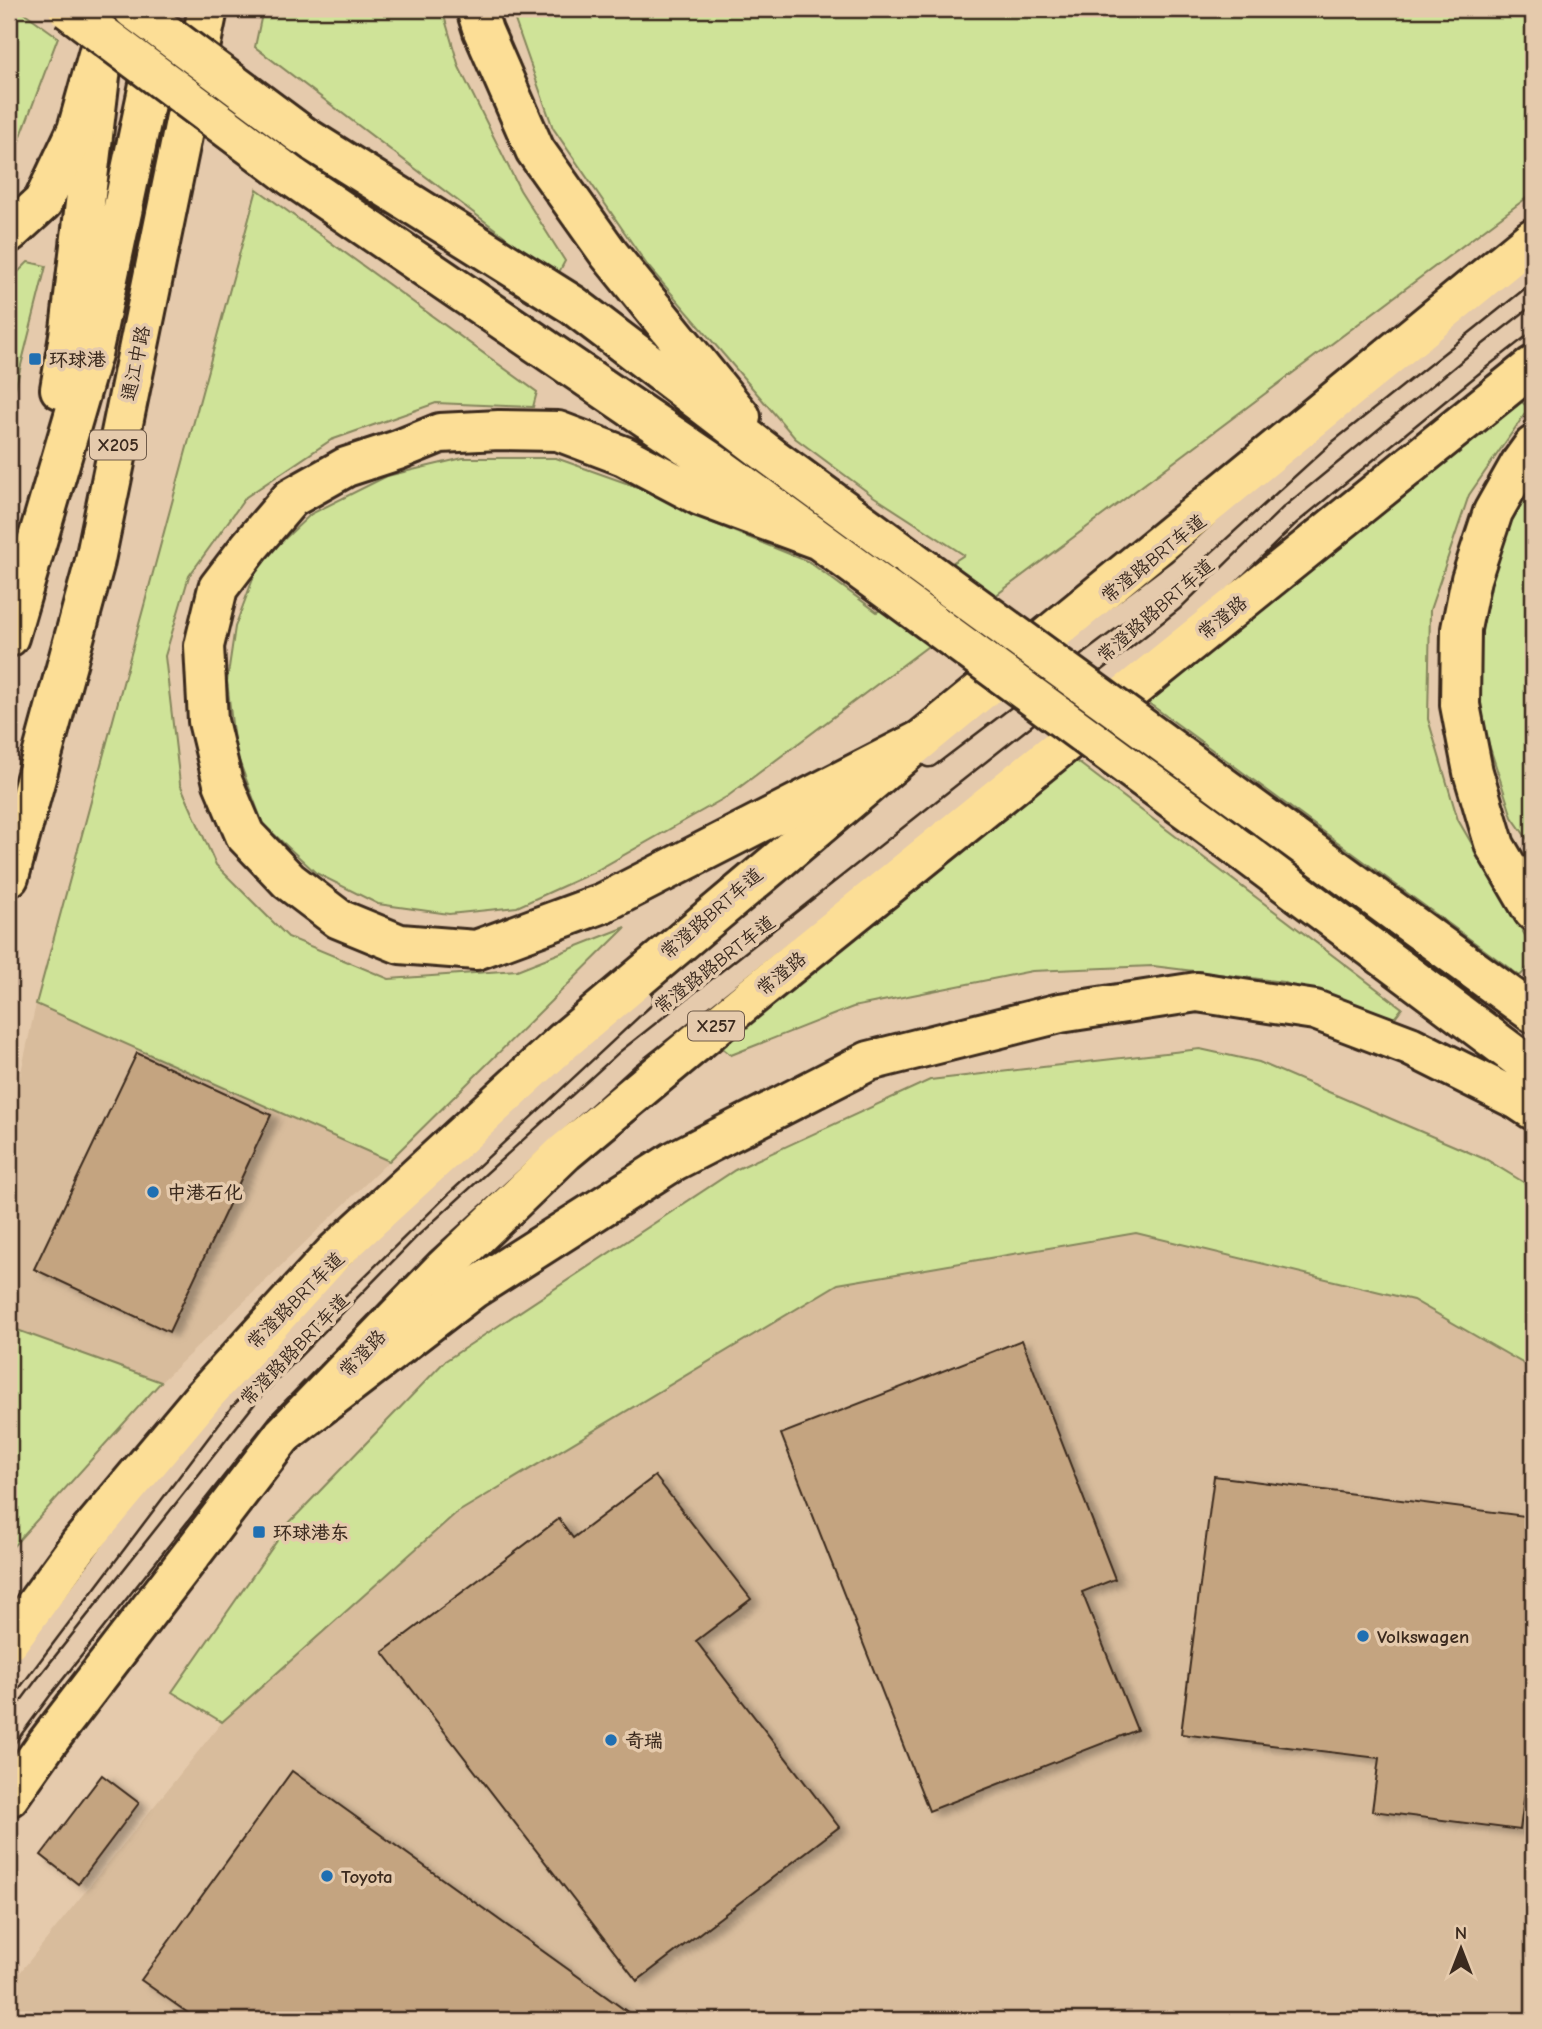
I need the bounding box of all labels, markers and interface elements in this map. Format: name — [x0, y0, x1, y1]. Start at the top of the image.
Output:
street label: 通江中路 — [117, 324, 155, 403]
place label: 环球港 — [49, 349, 106, 371]
marker: 环球港 — [27, 351, 43, 367]
road number: X205 — [90, 430, 146, 460]
street label: 常澄路BRT车道 — [1097, 510, 1210, 608]
street label: 常澄路路BRT车道 — [1093, 554, 1218, 667]
street label: 常澄路 — [1194, 591, 1252, 644]
street label: 常澄路BRT车道 — [656, 863, 767, 964]
street label: 常澄路路BRT车道 — [650, 911, 779, 1019]
street label: 常澄路 — [753, 947, 811, 1000]
road number: X257 — [688, 1012, 744, 1041]
place label: 中港石化 — [167, 1182, 243, 1204]
marker: 中港石化 — [145, 1184, 161, 1200]
street label: 常澄路BRT车道 — [243, 1248, 349, 1354]
street label: 常澄路路BRT车道 — [236, 1289, 354, 1410]
street label: 常澄路 — [335, 1326, 390, 1382]
place label: 环球港东 — [273, 1522, 349, 1544]
marker: 环球港东 — [251, 1524, 267, 1540]
place label: Volkswagen — [1377, 1626, 1469, 1648]
marker: Volkswagen — [1355, 1628, 1371, 1644]
place label: 奇瑞 — [625, 1730, 663, 1752]
marker: 奇瑞 — [603, 1732, 619, 1748]
place label: Toyota — [341, 1866, 393, 1888]
marker: Toyota — [319, 1868, 335, 1884]
north arrow — [1426, 1913, 1496, 1983]
text: N — [1455, 1922, 1467, 1944]

